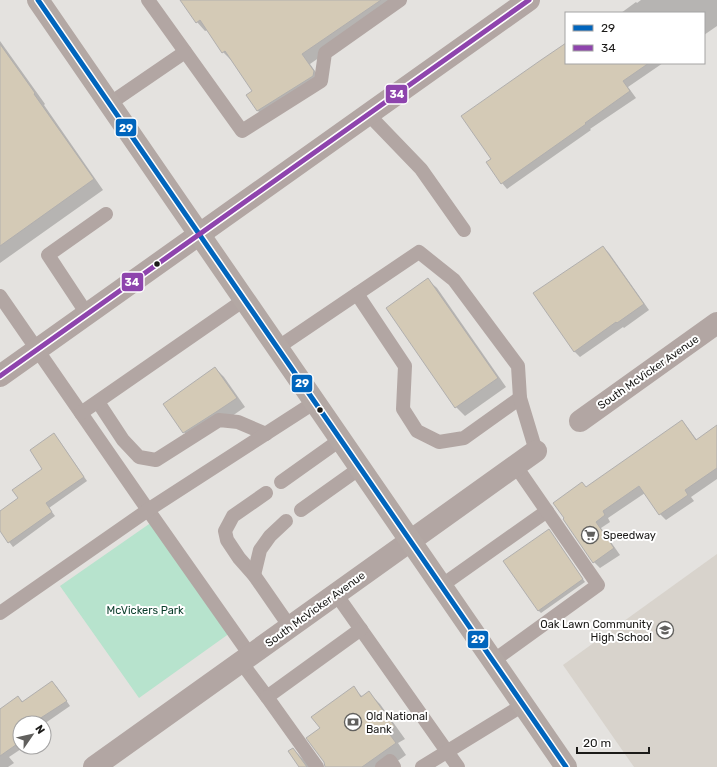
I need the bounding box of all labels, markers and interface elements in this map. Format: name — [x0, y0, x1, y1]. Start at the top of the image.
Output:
legend — [565, 12, 705, 64]
text: 29 — [601, 21, 615, 35]
text: 34 — [601, 41, 616, 55]
line badge: 34 — [385, 84, 408, 104]
text: 34 — [390, 88, 405, 101]
line badge: 29 — [115, 118, 137, 137]
text: 29 — [119, 122, 133, 135]
unlabelled marker — [152, 259, 162, 269]
line badge: 34 — [121, 272, 144, 292]
text: 34 — [125, 276, 140, 289]
street label: South McVicker Avenue — [595, 333, 701, 412]
line badge: 29 — [291, 374, 313, 393]
text: 29 — [295, 377, 309, 390]
unlabelled marker — [315, 405, 325, 415]
supermarket icon: Speedway — [580, 525, 600, 545]
place label: Speedway — [603, 529, 656, 542]
street label: South McVicker Avenue — [263, 569, 368, 650]
park label: McVickers Park — [106, 604, 184, 617]
place label: Oak Lawn Community High School — [540, 618, 652, 644]
school or university icon: Oak Lawn Community High School — [655, 620, 675, 640]
line badge: 29 — [467, 630, 489, 649]
text: 29 — [471, 633, 485, 646]
place label: Old National Bank — [366, 710, 428, 736]
bank icon: Old National Bank — [343, 712, 363, 732]
north arrow — [12, 715, 52, 755]
text: N — [32, 723, 48, 737]
scale bar — [577, 729, 649, 755]
text: 20 m — [583, 736, 611, 750]

